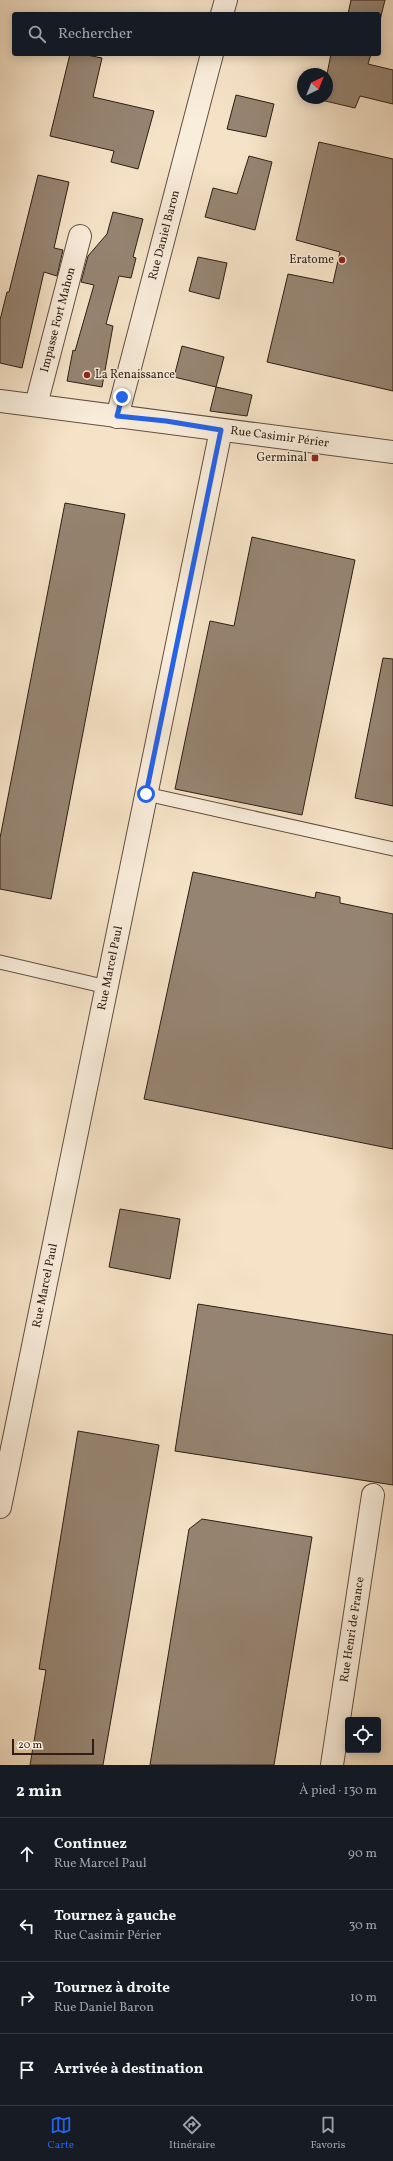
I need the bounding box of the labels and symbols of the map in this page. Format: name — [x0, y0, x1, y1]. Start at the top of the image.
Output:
north arrow — [297, 68, 333, 104]
street label: Rue Daniel Baron — [145, 188, 184, 282]
place label: Eratome — [289, 252, 334, 268]
marker: Eratome — [337, 255, 347, 265]
street label: Impasse Fort Mahon — [37, 265, 80, 374]
place label: La Renaissance — [95, 367, 175, 383]
marker: La Renaissance — [82, 370, 92, 380]
route end — [113, 388, 131, 406]
street label: Rue Casimir Périer — [229, 423, 330, 452]
place label: Germinal — [257, 450, 307, 466]
marker: Germinal — [310, 453, 320, 463]
route start — [137, 785, 155, 803]
street label: Rue Marcel Paul — [94, 924, 127, 1012]
street label: Rue Marcel Paul — [29, 1242, 62, 1329]
street label: Rue Henri de France — [337, 1575, 369, 1683]
scale bar — [12, 1737, 94, 1756]

